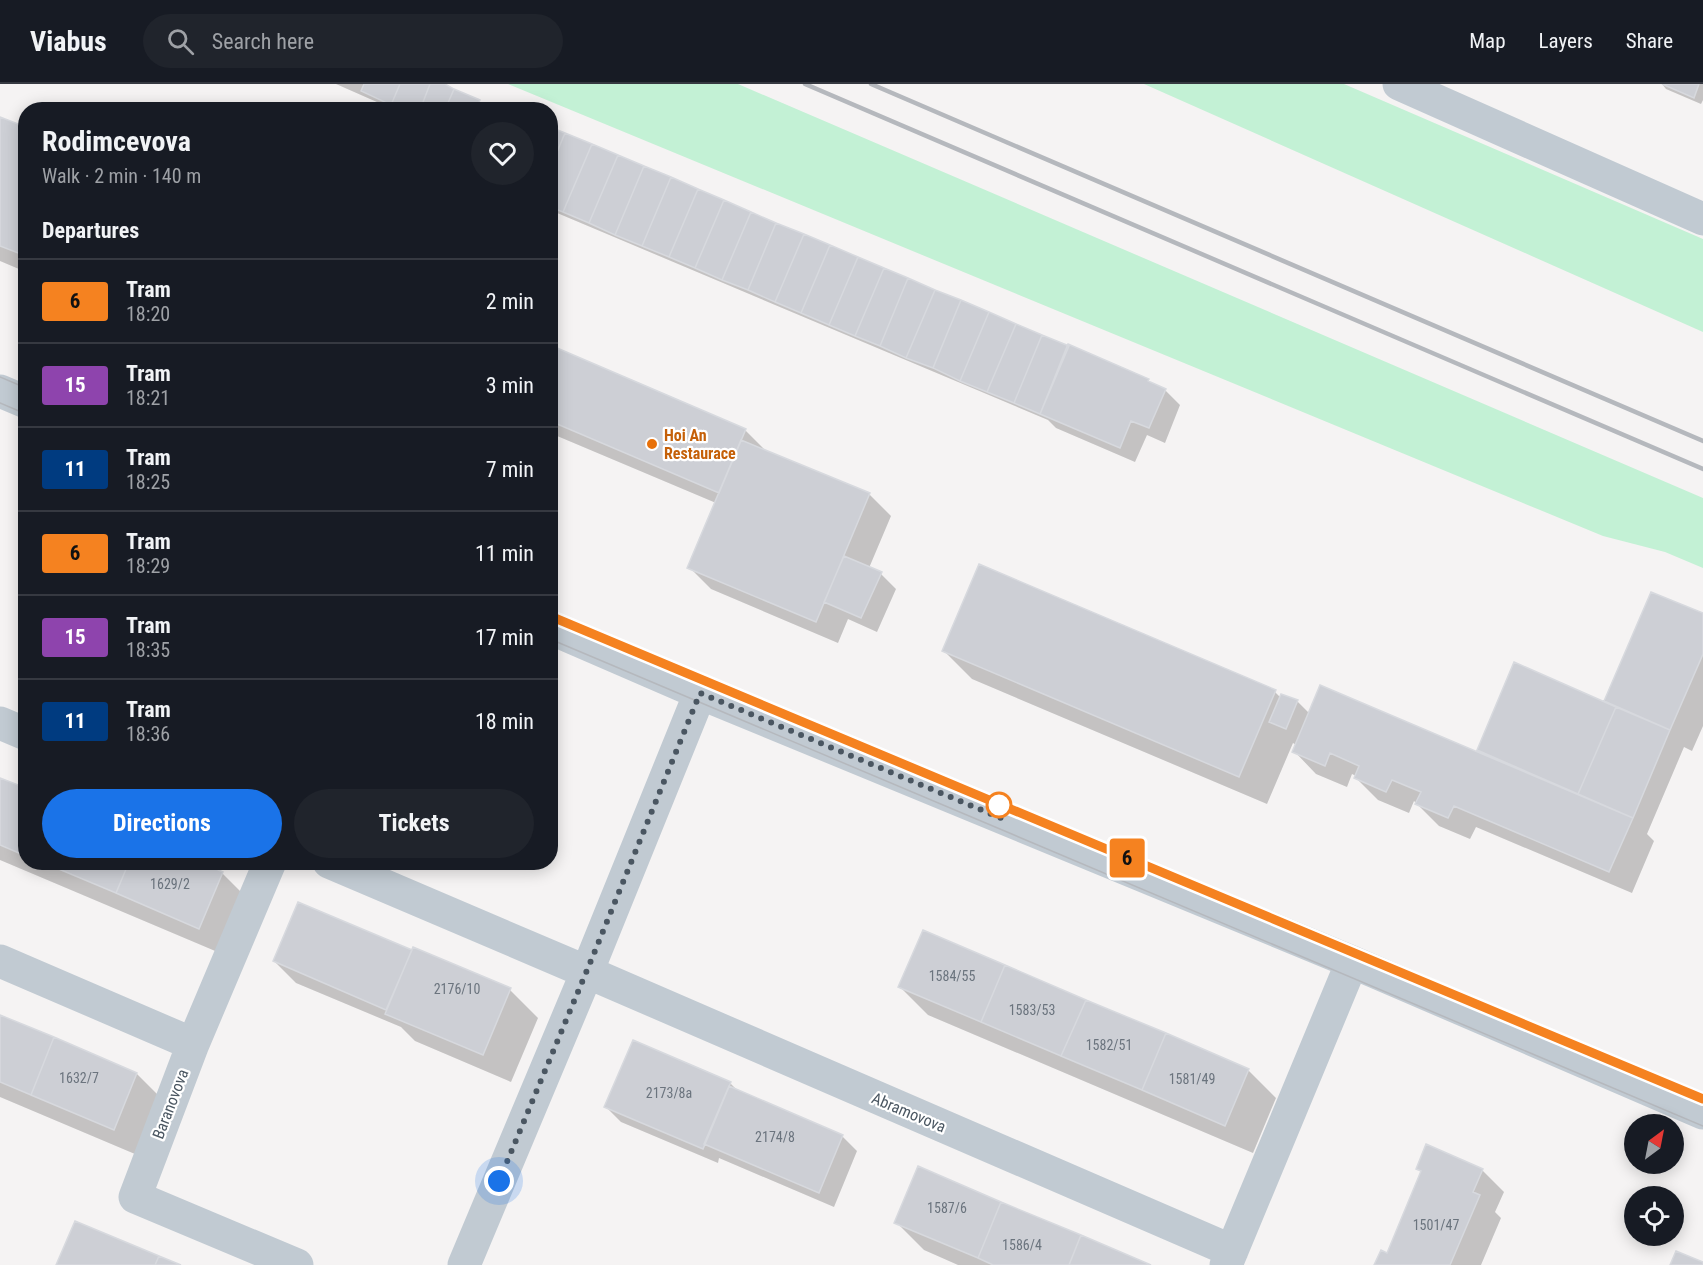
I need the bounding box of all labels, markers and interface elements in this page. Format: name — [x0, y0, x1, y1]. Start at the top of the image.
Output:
search box — [143, 14, 563, 68]
text: Viabus — [30, 25, 107, 58]
icon: search — [164, 25, 197, 58]
text: Search here — [212, 29, 314, 54]
text: Map — [1469, 29, 1506, 53]
text: Layers — [1539, 29, 1593, 53]
text: Share — [1626, 29, 1673, 53]
button: heart — [471, 122, 534, 185]
text: Rodimcevova — [42, 125, 191, 158]
text: Walk · 2 min · 140 m — [42, 164, 201, 188]
text: Departures — [42, 218, 139, 243]
text: Tram — [126, 277, 171, 302]
text: 6 — [70, 289, 80, 313]
text: 2 min — [486, 289, 534, 314]
text: 18:20 — [126, 302, 170, 326]
text: Tram — [126, 361, 171, 386]
text: 15 — [64, 373, 86, 397]
text: 3 min — [486, 373, 534, 398]
text: 18:21 — [126, 386, 170, 410]
place label: Hoi An Restaurace — [664, 426, 736, 463]
marker: Hoi An Restaurace — [645, 437, 659, 451]
text: Tram — [126, 445, 171, 470]
text: 11 — [64, 457, 86, 481]
text: 7 min — [486, 457, 534, 482]
text: 18:25 — [126, 470, 170, 494]
text: Tram — [126, 529, 171, 554]
text: 6 — [70, 541, 80, 565]
text: 11 min — [475, 541, 534, 566]
text: 18:29 — [126, 554, 170, 578]
text: Tram — [126, 613, 171, 638]
text: 15 — [64, 625, 86, 649]
text: 17 min — [475, 625, 534, 650]
text: 18:35 — [126, 638, 170, 662]
text: Tram — [126, 697, 171, 722]
text: 11 — [64, 709, 86, 733]
text: 18 min — [475, 709, 534, 734]
text: 18:36 — [126, 722, 170, 746]
button: Directions — [42, 789, 282, 858]
button: Tickets — [294, 789, 534, 858]
unlabelled marker — [986, 792, 1012, 818]
line badge: 6 — [1108, 838, 1146, 878]
text: 6 — [1122, 846, 1132, 870]
house number: 1629/2 — [150, 876, 190, 892]
house number: 1584/55 — [929, 968, 975, 984]
house number: 2176/10 — [434, 981, 480, 997]
house number: 1583/53 — [1009, 1002, 1055, 1018]
house number: 1582/51 — [1086, 1037, 1132, 1053]
street label: Baranovova — [148, 1067, 192, 1142]
house number: 1632/7 — [59, 1070, 99, 1086]
house number: 1581/49 — [1169, 1071, 1215, 1087]
house number: 2173/8a — [646, 1085, 692, 1101]
street label: Abramovova — [869, 1088, 949, 1137]
north arrow — [1624, 1114, 1684, 1174]
map controls — [1624, 1114, 1684, 1246]
house number: 2174/8 — [755, 1129, 795, 1145]
your location — [484, 1166, 514, 1196]
button: locate — [1624, 1186, 1684, 1246]
house number: 1587/6 — [927, 1200, 967, 1216]
house number: 1501/47 — [1413, 1217, 1459, 1233]
house number: 1586/4 — [1002, 1237, 1042, 1253]

